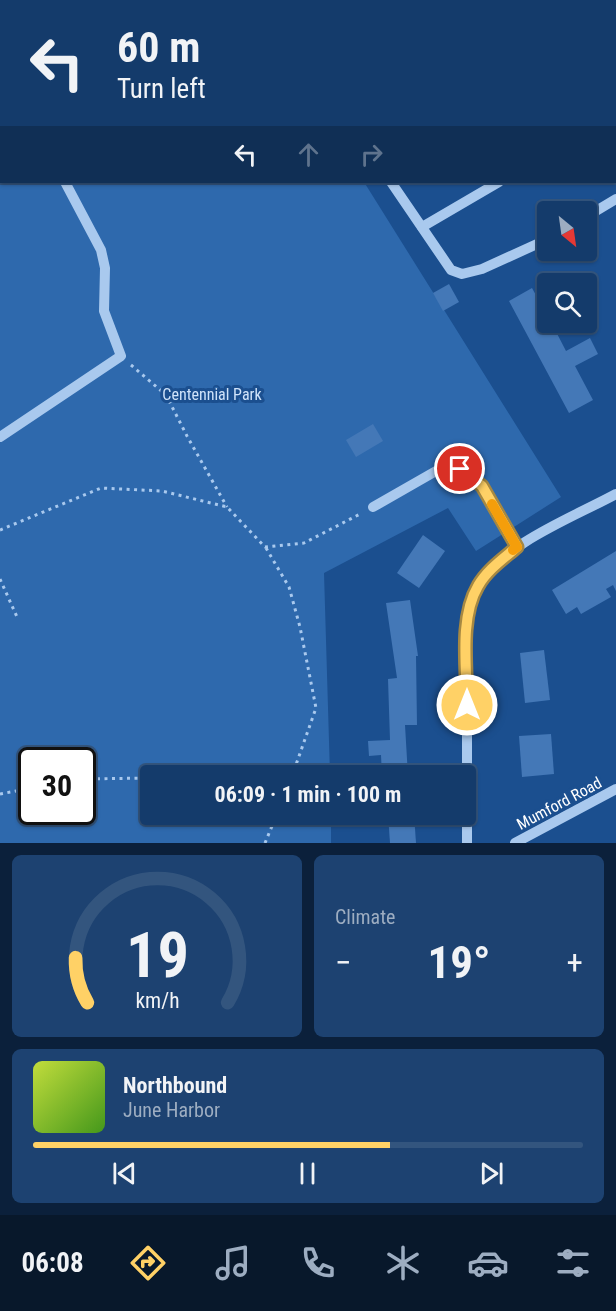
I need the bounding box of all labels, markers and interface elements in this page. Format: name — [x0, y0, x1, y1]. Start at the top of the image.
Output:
text: 60 m — [117, 23, 200, 72]
icon: left — [18, 24, 96, 102]
text: Turn left — [117, 73, 206, 105]
icon: left — [229, 138, 262, 171]
icon: ahead — [292, 138, 325, 171]
icon: right — [355, 138, 388, 171]
north arrow — [537, 201, 597, 261]
map controls — [537, 201, 597, 333]
button: search — [537, 273, 597, 333]
park label: Centennial Park — [162, 385, 262, 404]
pin — [434, 443, 485, 494]
icon: arrive — [443, 452, 476, 485]
position arrow — [435, 673, 499, 737]
speed limit sign: 30 — [18, 747, 96, 825]
street label: Mumford Road — [514, 773, 605, 834]
text: 06:09 · 1 min · 100 m — [215, 782, 401, 807]
text: Climate — [335, 905, 395, 929]
text: 19 — [125, 919, 189, 992]
text: 19° — [428, 936, 491, 989]
text: − — [335, 943, 352, 982]
text: + — [567, 943, 583, 982]
text: km/h — [135, 988, 179, 1013]
text: Northbound — [123, 1073, 227, 1098]
text: June Harbor — [123, 1098, 220, 1122]
icon: previous — [108, 1157, 141, 1190]
icon: pause — [291, 1157, 324, 1190]
icon: next — [475, 1157, 508, 1190]
icon: directions — [127, 1242, 169, 1284]
icon: music — [212, 1242, 254, 1284]
icon: phone — [297, 1242, 339, 1284]
icon: climate — [382, 1242, 424, 1284]
icon: car — [467, 1242, 509, 1284]
icon: filters — [552, 1242, 594, 1284]
text: 06:08 — [22, 1247, 84, 1279]

